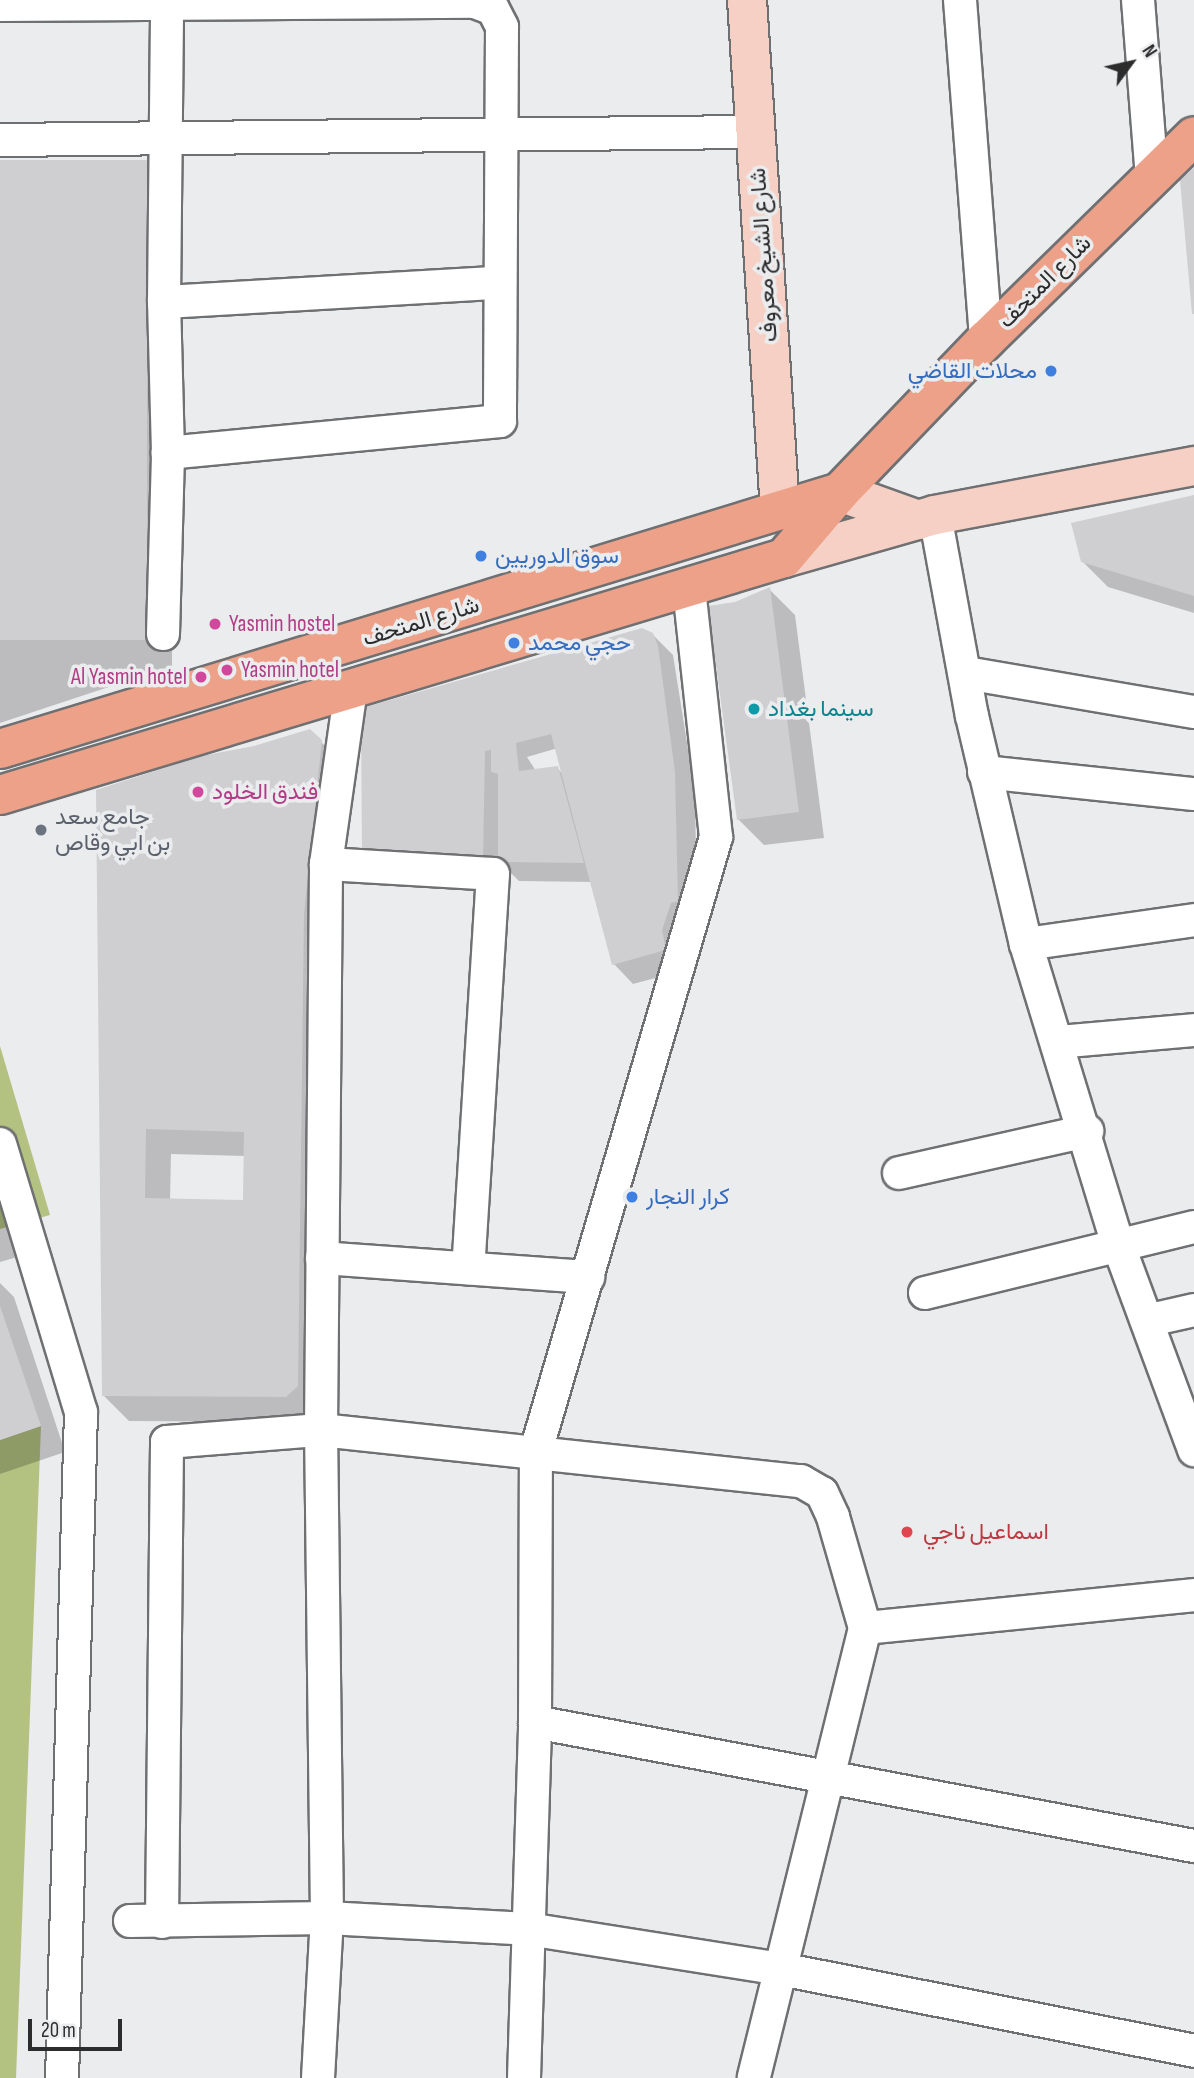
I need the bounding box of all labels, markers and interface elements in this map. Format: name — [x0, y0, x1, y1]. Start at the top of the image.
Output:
north arrow — [1096, 28, 1166, 98]
text: N — [1137, 41, 1161, 62]
street label: شارع الشيخ معروف — [744, 167, 784, 343]
street label: شارع المتحف — [993, 230, 1097, 334]
place label: محلات القاضي — [908, 357, 1037, 385]
marker: محلات القاضي — [1043, 363, 1059, 379]
place label: سوق الدوريين — [495, 542, 619, 570]
marker: سوق الدوريين — [473, 548, 489, 564]
street label: شارع المتحف — [359, 591, 483, 653]
place label: Yasmin hostel — [229, 610, 335, 638]
marker: Yasmin hostel — [207, 616, 223, 632]
place label: حجي محمد — [528, 629, 631, 657]
marker: حجي محمد — [506, 635, 522, 651]
place label: Yasmin hotel — [241, 656, 339, 684]
marker: Yasmin hotel — [219, 662, 235, 678]
place label: Al Yasmin hotel — [71, 663, 187, 691]
marker: Al Yasmin hotel — [193, 669, 209, 685]
place label: سينما بغداد — [768, 695, 874, 723]
marker: سينما بغداد — [746, 701, 762, 717]
place label: فندق الخلود — [212, 778, 318, 806]
marker: فندق الخلود — [190, 784, 206, 800]
place label: جامع سعد بن ابي وقاص — [55, 803, 170, 857]
marker: جامع سعد بن ابي وقاص — [33, 822, 49, 838]
place label: كرار النجار — [646, 1183, 730, 1211]
marker: كرار النجار — [624, 1189, 640, 1205]
place label: اسماعيل ناجي — [923, 1518, 1049, 1546]
marker: اسماعيل ناجي — [897, 1522, 917, 1542]
scale bar — [32, 2004, 126, 2048]
text: 20 m — [41, 2018, 76, 2043]

